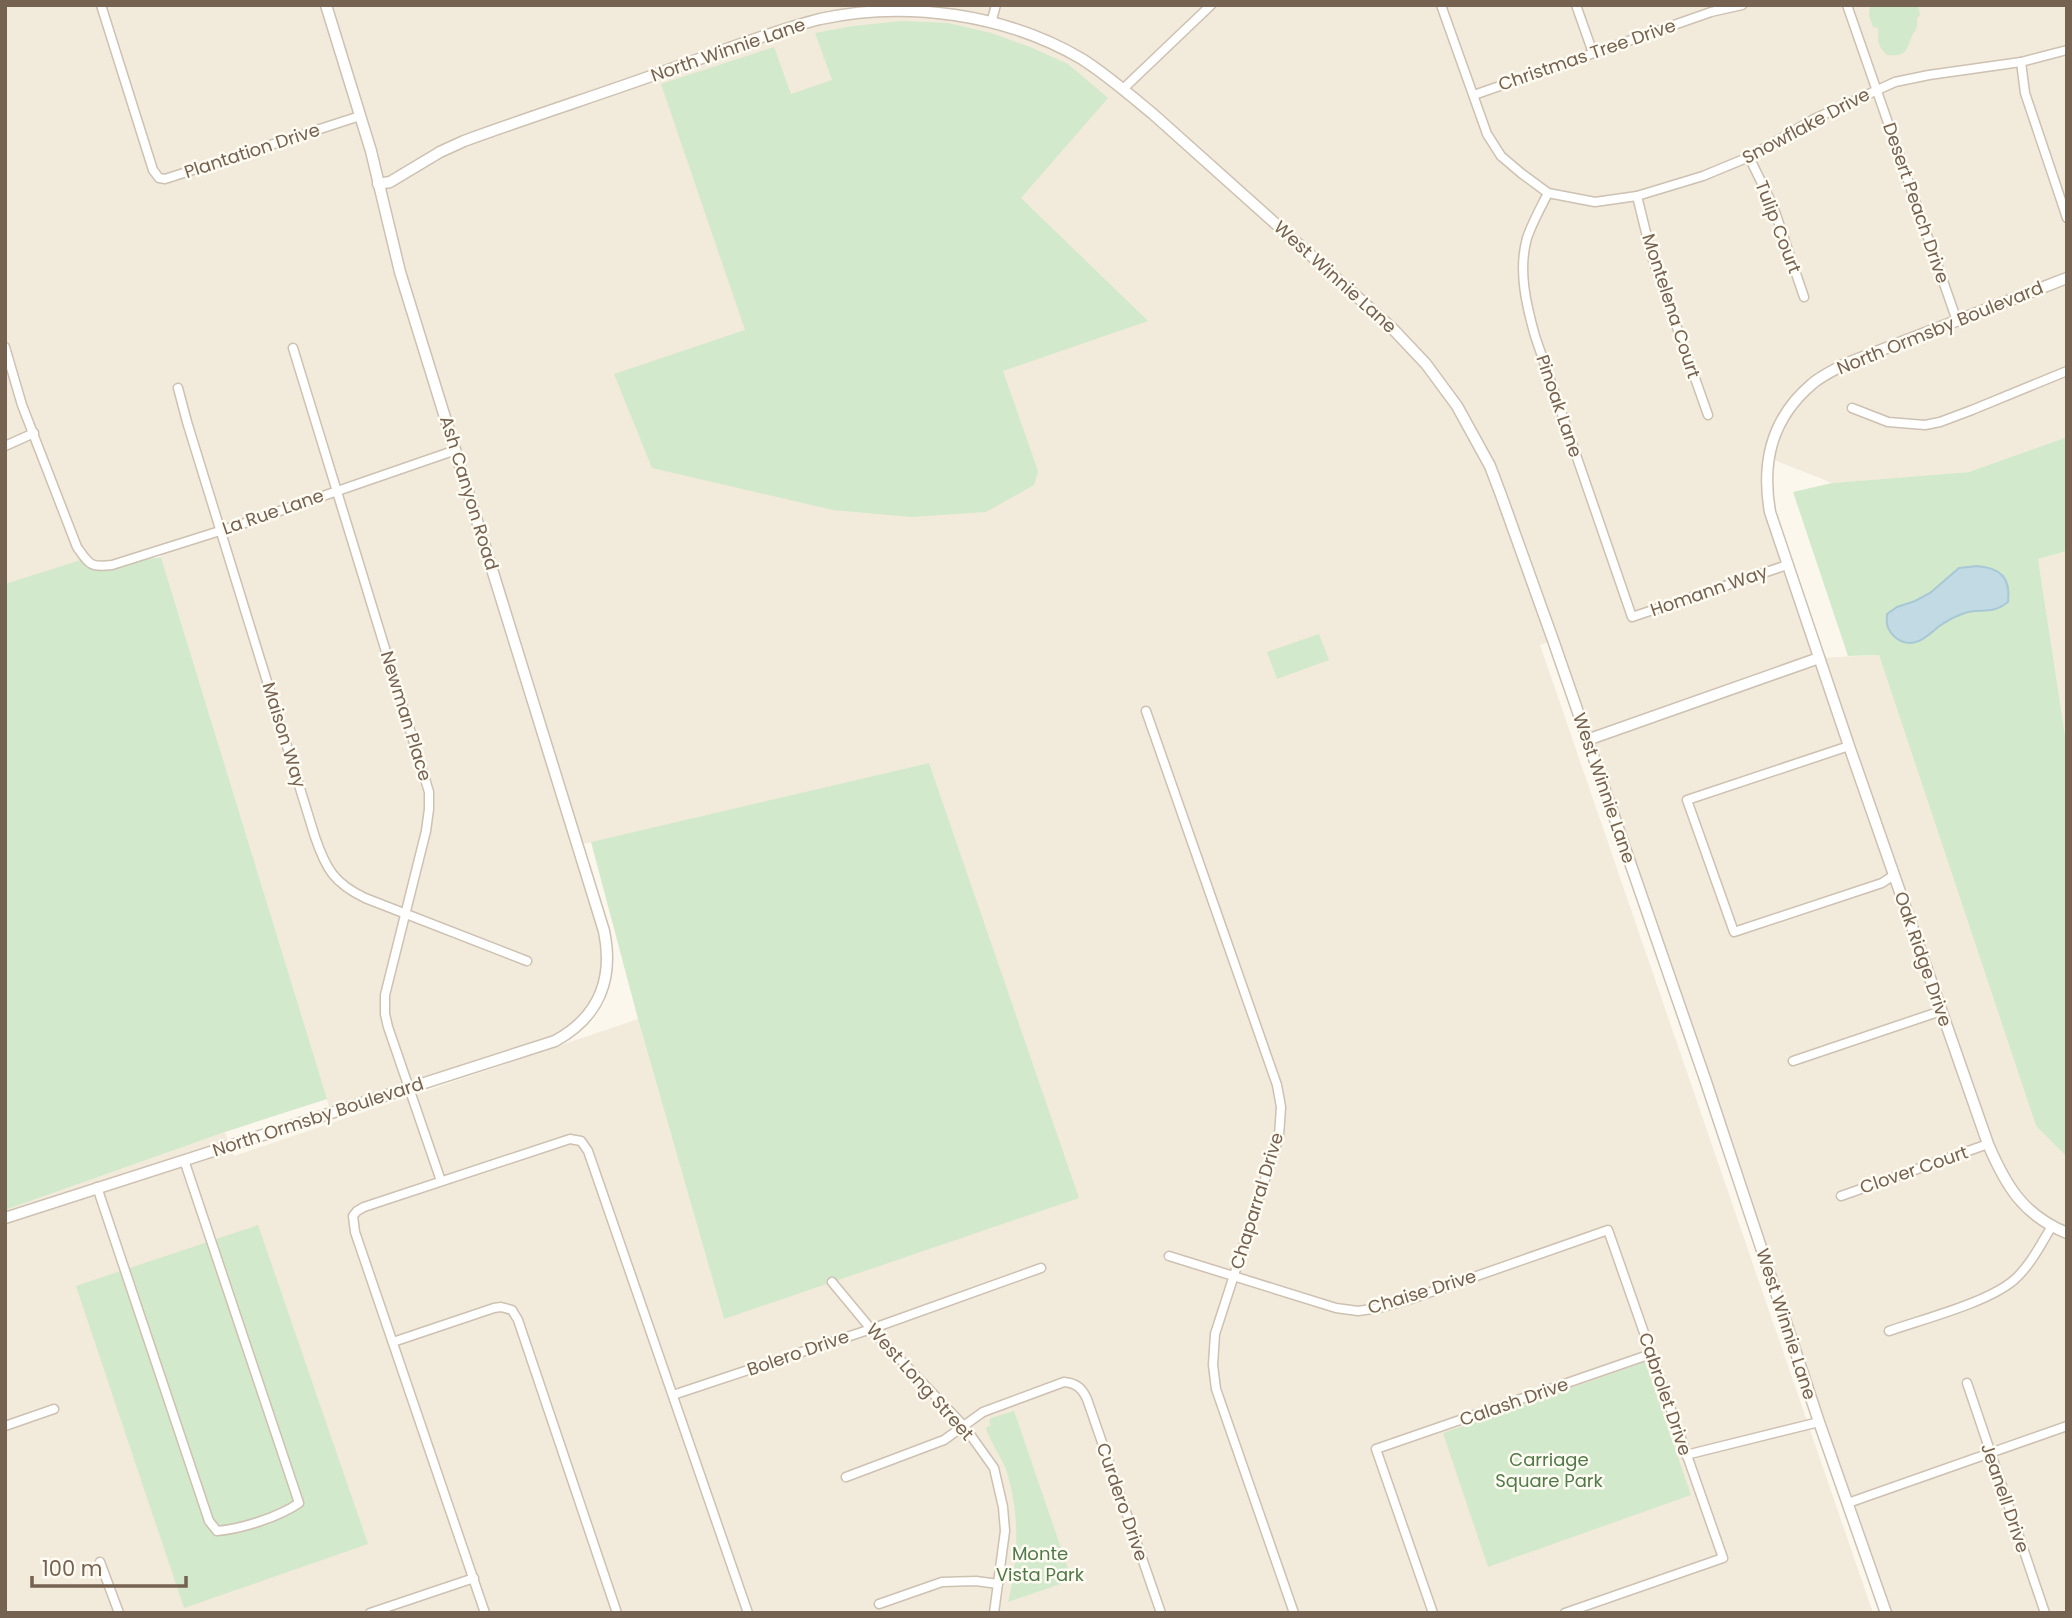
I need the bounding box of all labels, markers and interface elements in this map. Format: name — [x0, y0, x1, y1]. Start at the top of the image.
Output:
street label: North Winnie Lane — [647, 11, 808, 88]
street label: Christmas Tree Drive — [1495, 12, 1679, 97]
street label: Snowflake Drive — [1738, 81, 1874, 170]
street label: Plantation Drive — [181, 117, 323, 184]
street label: Desert Peach Drive — [1877, 119, 1956, 287]
street label: Tulip Court — [1749, 177, 1808, 277]
street label: West Winnie Lane — [1268, 215, 1402, 339]
street label: Montelena Court — [1636, 230, 1707, 381]
street label: North Ormsby Boulevard — [1833, 275, 2047, 380]
street label: Pinoak Lane — [1530, 351, 1589, 460]
street label: Ash Canyon Road — [434, 413, 505, 573]
street label: La Rue Lane — [219, 482, 327, 541]
street label: Homann Way — [1647, 559, 1771, 622]
street label: Newman Place — [375, 648, 438, 784]
street label: Maison Way — [257, 679, 312, 791]
street label: West Winnie Lane — [1567, 709, 1642, 866]
street label: Oak Ridge Drive — [1889, 888, 1958, 1030]
street label: North Ormsby Boulevard — [209, 1071, 427, 1162]
street label: Chaparral Drive — [1224, 1129, 1289, 1272]
street label: Clover Court — [1856, 1139, 1971, 1200]
street label: West Winnie Lane — [1750, 1245, 1823, 1403]
street label: Chaise Drive — [1364, 1263, 1479, 1320]
street label: West Long Street — [861, 1318, 980, 1446]
street label: Bolero Drive — [744, 1323, 852, 1382]
street label: Cabrolet Drive — [1633, 1329, 1698, 1459]
street label: Calash Drive — [1456, 1371, 1572, 1432]
street label: Curdero Drive — [1091, 1439, 1154, 1564]
street label: Jeanell Drive — [1975, 1440, 2036, 1556]
park label: Carriage Square Park — [1495, 1447, 1604, 1493]
park label: Monte Vista Park — [996, 1541, 1085, 1587]
scale bar — [32, 1544, 186, 1588]
text: 100 m — [42, 1554, 102, 1583]

